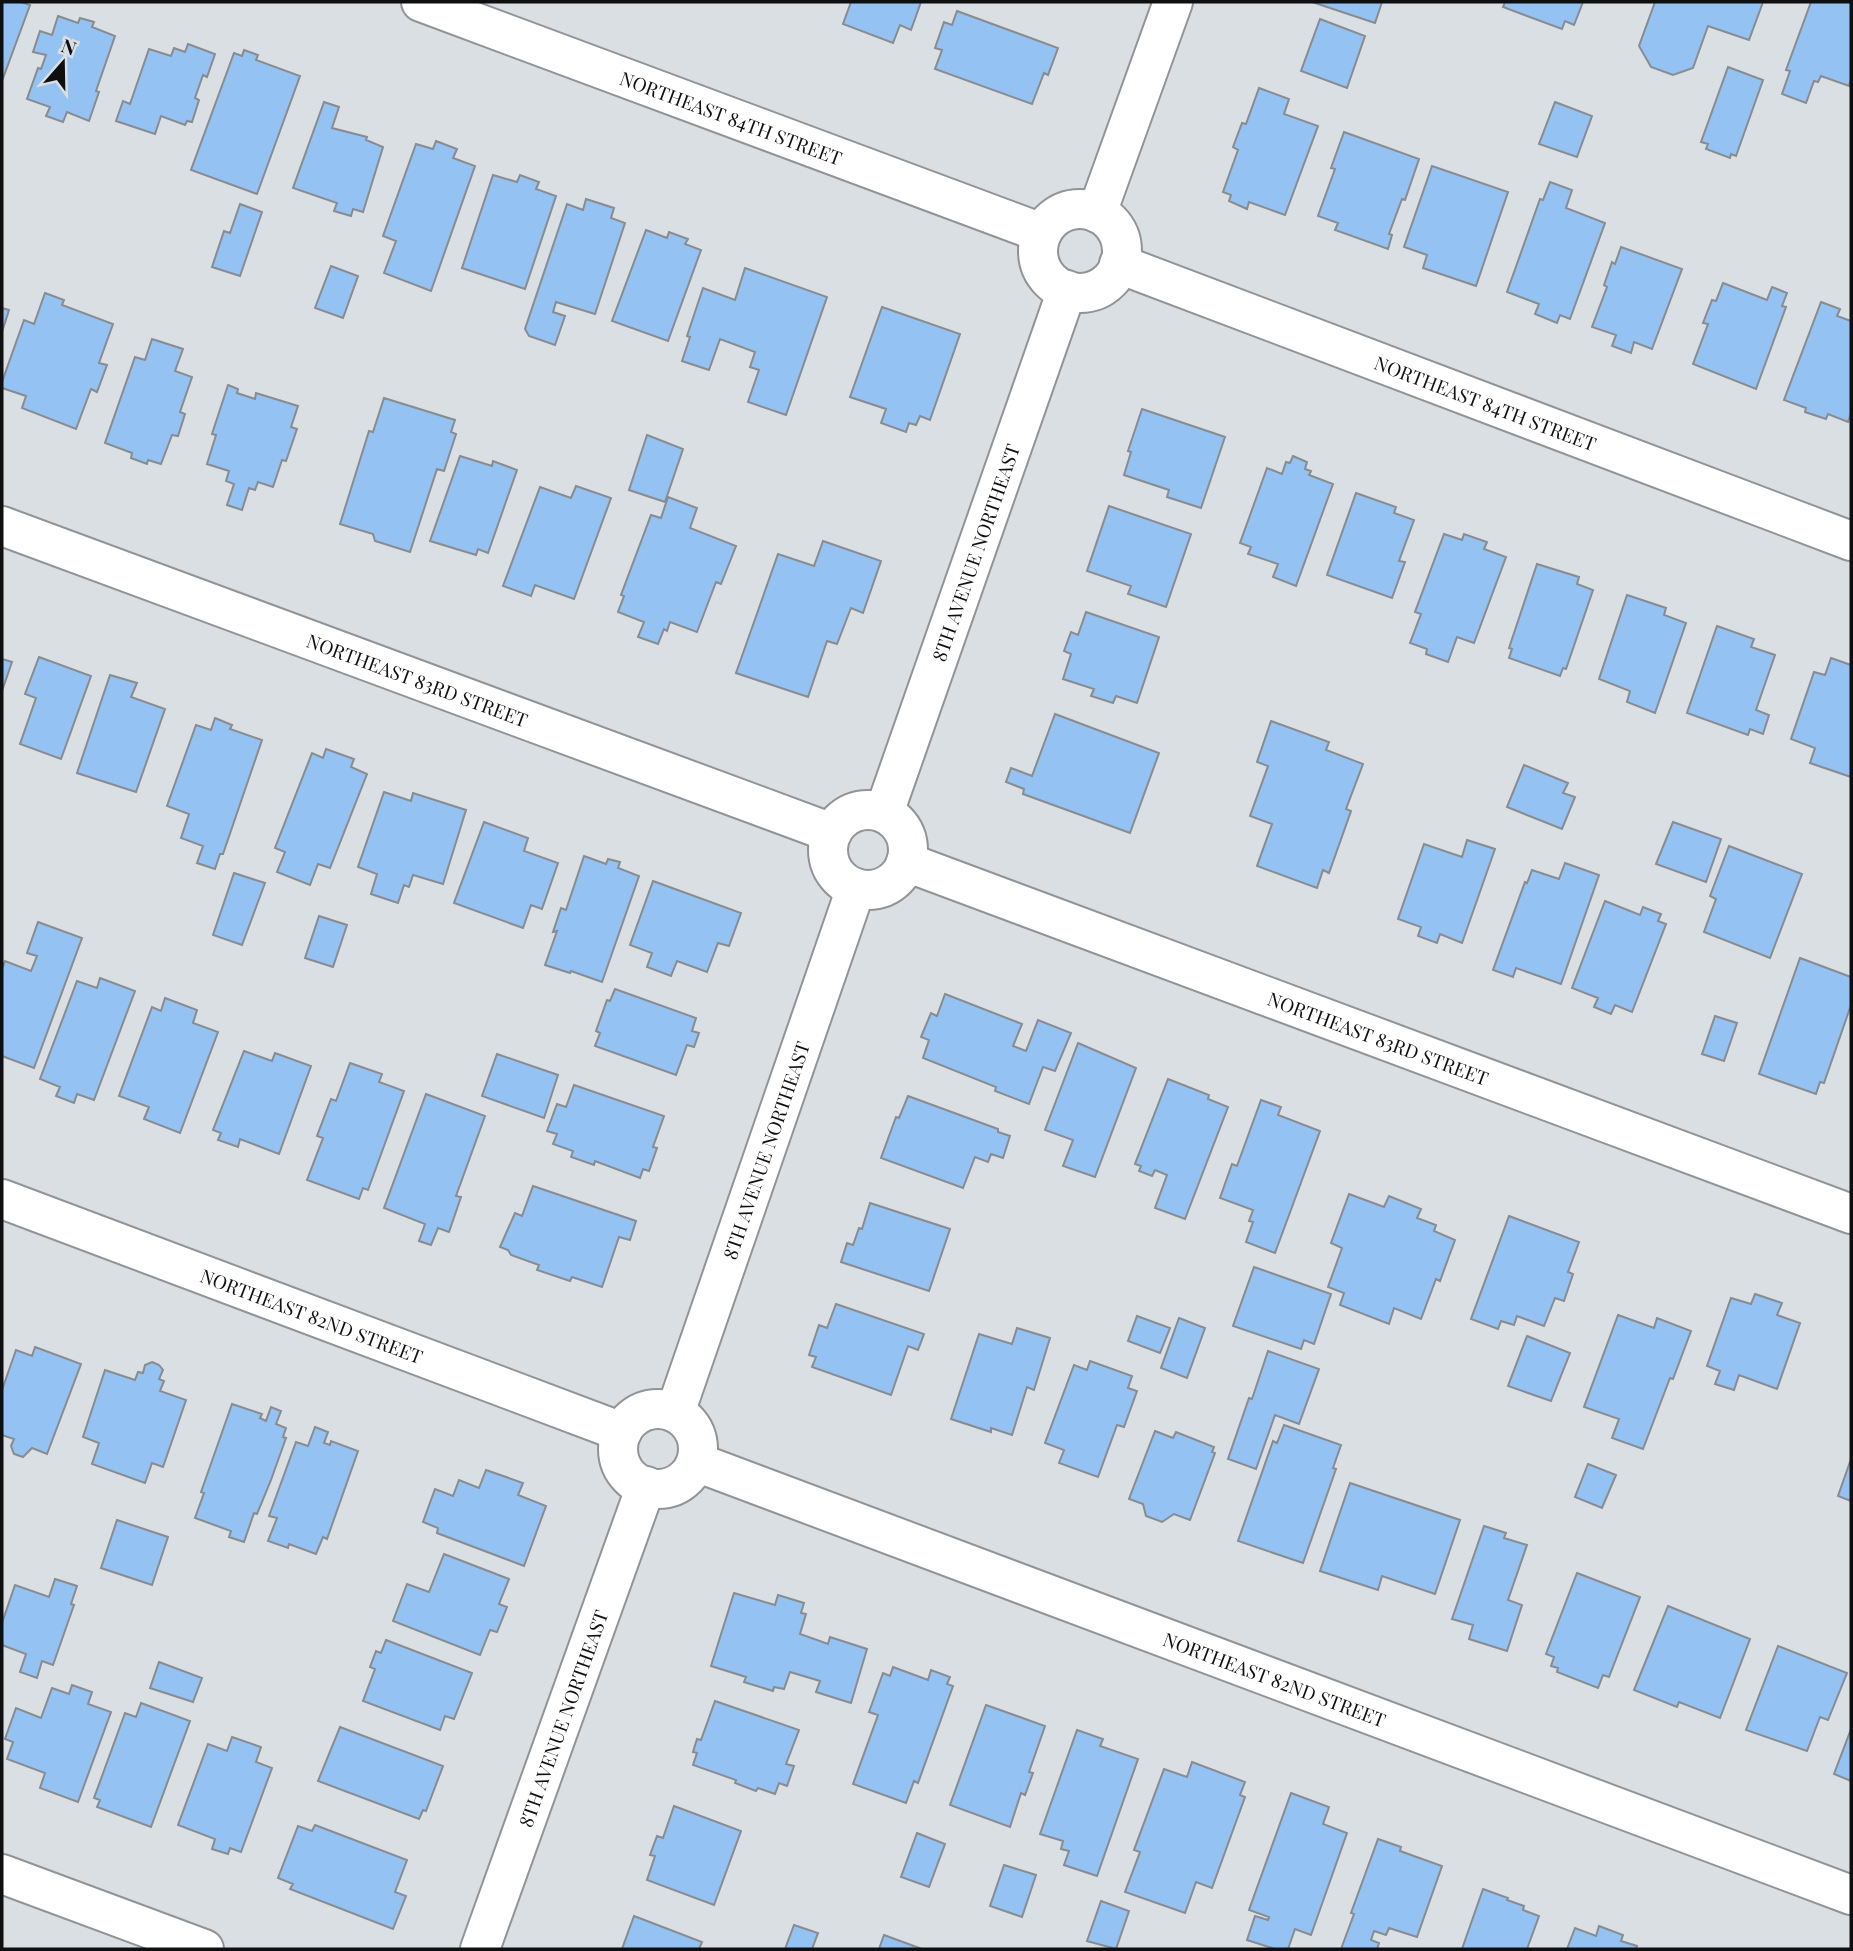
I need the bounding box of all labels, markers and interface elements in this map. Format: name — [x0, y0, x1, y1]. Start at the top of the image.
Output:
north arrow — [28, 28, 98, 98]
text: N — [58, 32, 80, 61]
street label: NORTHEAST 84TH STREET — [617, 64, 846, 171]
street label: NORTHEAST 84TH STREET — [1371, 349, 1600, 457]
street label: 8TH AVENUE NORTHEAST — [925, 440, 1025, 665]
street label: NORTHEAST 83RD STREET — [303, 627, 532, 733]
street label: NORTHEAST 83RD STREET — [1264, 985, 1493, 1091]
street label: 8TH AVENUE NORTHEAST — [716, 1038, 815, 1263]
street label: NORTHEAST 82ND STREET — [197, 1262, 427, 1369]
street label: 8TH AVENUE NORTHEAST — [512, 1606, 614, 1830]
street label: NORTHEAST 82ND STREET — [1160, 1625, 1390, 1733]

